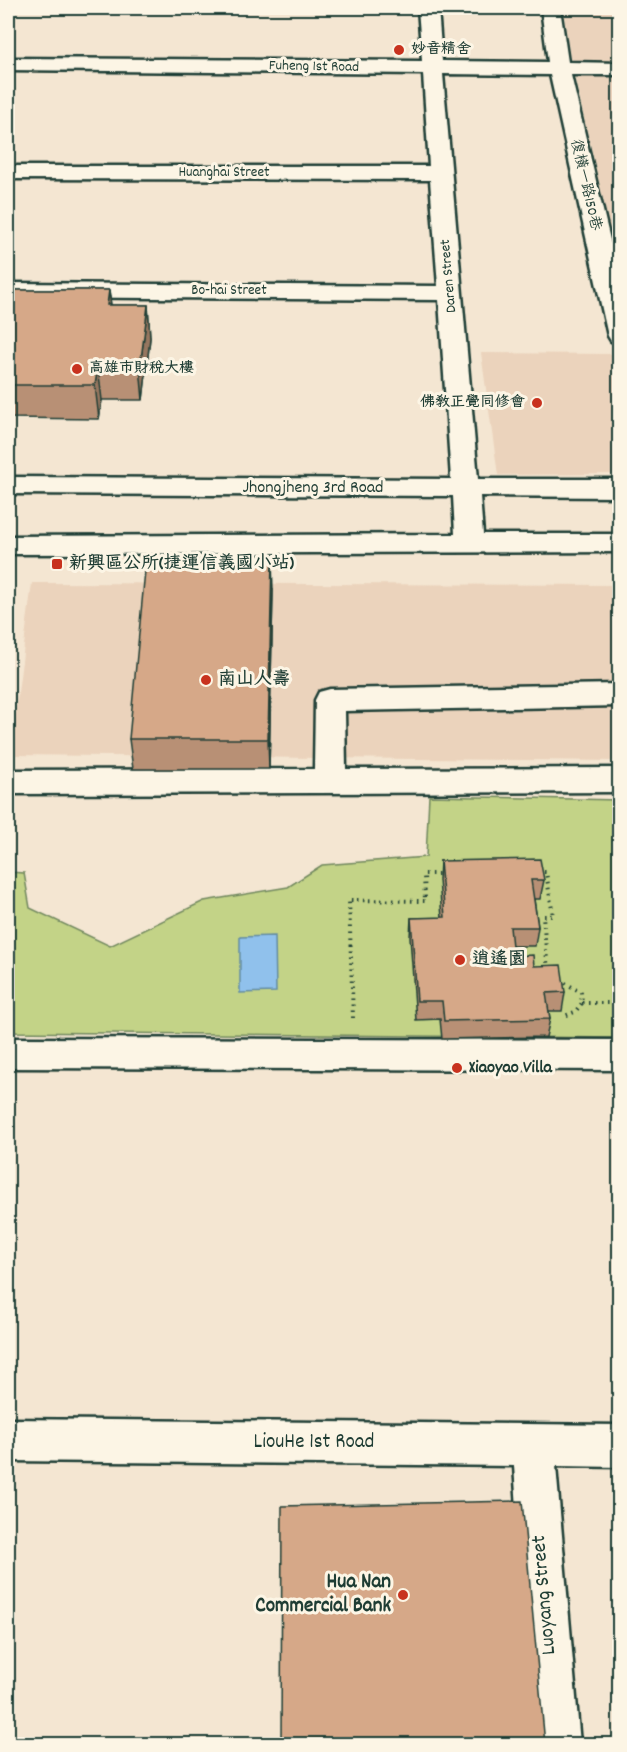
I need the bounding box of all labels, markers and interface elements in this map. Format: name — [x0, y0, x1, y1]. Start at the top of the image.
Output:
place label: 妙音精舍 — [411, 39, 471, 61]
marker: 妙音精舍 — [392, 43, 406, 57]
street label: Fuheng 1st Road — [269, 55, 359, 79]
street label: 復橫一路150巷 — [564, 137, 606, 233]
street label: Huanghai Street — [178, 162, 270, 184]
street label: Daren Street — [435, 238, 463, 314]
street label: Bo-hai Street — [191, 280, 267, 302]
place label: 高雄市財稅大樓 — [89, 358, 194, 380]
marker: 高雄市財稅大樓 — [70, 362, 84, 376]
place label: 佛教正覺同修會 — [420, 392, 525, 414]
marker: 佛教正覺同修會 — [530, 396, 544, 410]
street label: Jhongjheng 3rd Road — [242, 476, 384, 501]
place label: 新興區公所(捷運信義國小站) — [69, 552, 294, 577]
marker: 新興區公所(捷運信義國小站) — [50, 557, 64, 571]
place label: 南山人壽 — [218, 668, 290, 693]
marker: 南山人壽 — [199, 673, 213, 687]
place label: 逍遙園 — [472, 948, 526, 973]
marker: 逍遙園 — [453, 953, 467, 967]
place label: Xiaoyao Villa — [469, 1056, 552, 1081]
marker: Xiaoyao Villa — [450, 1061, 464, 1075]
street label: LiouHe 1st Road — [254, 1428, 374, 1458]
street label: Luoyang Street — [525, 1534, 565, 1656]
place label: Hua Nan Commercial Bank — [255, 1568, 391, 1622]
marker: Hua Nan Commercial Bank — [396, 1588, 410, 1602]

